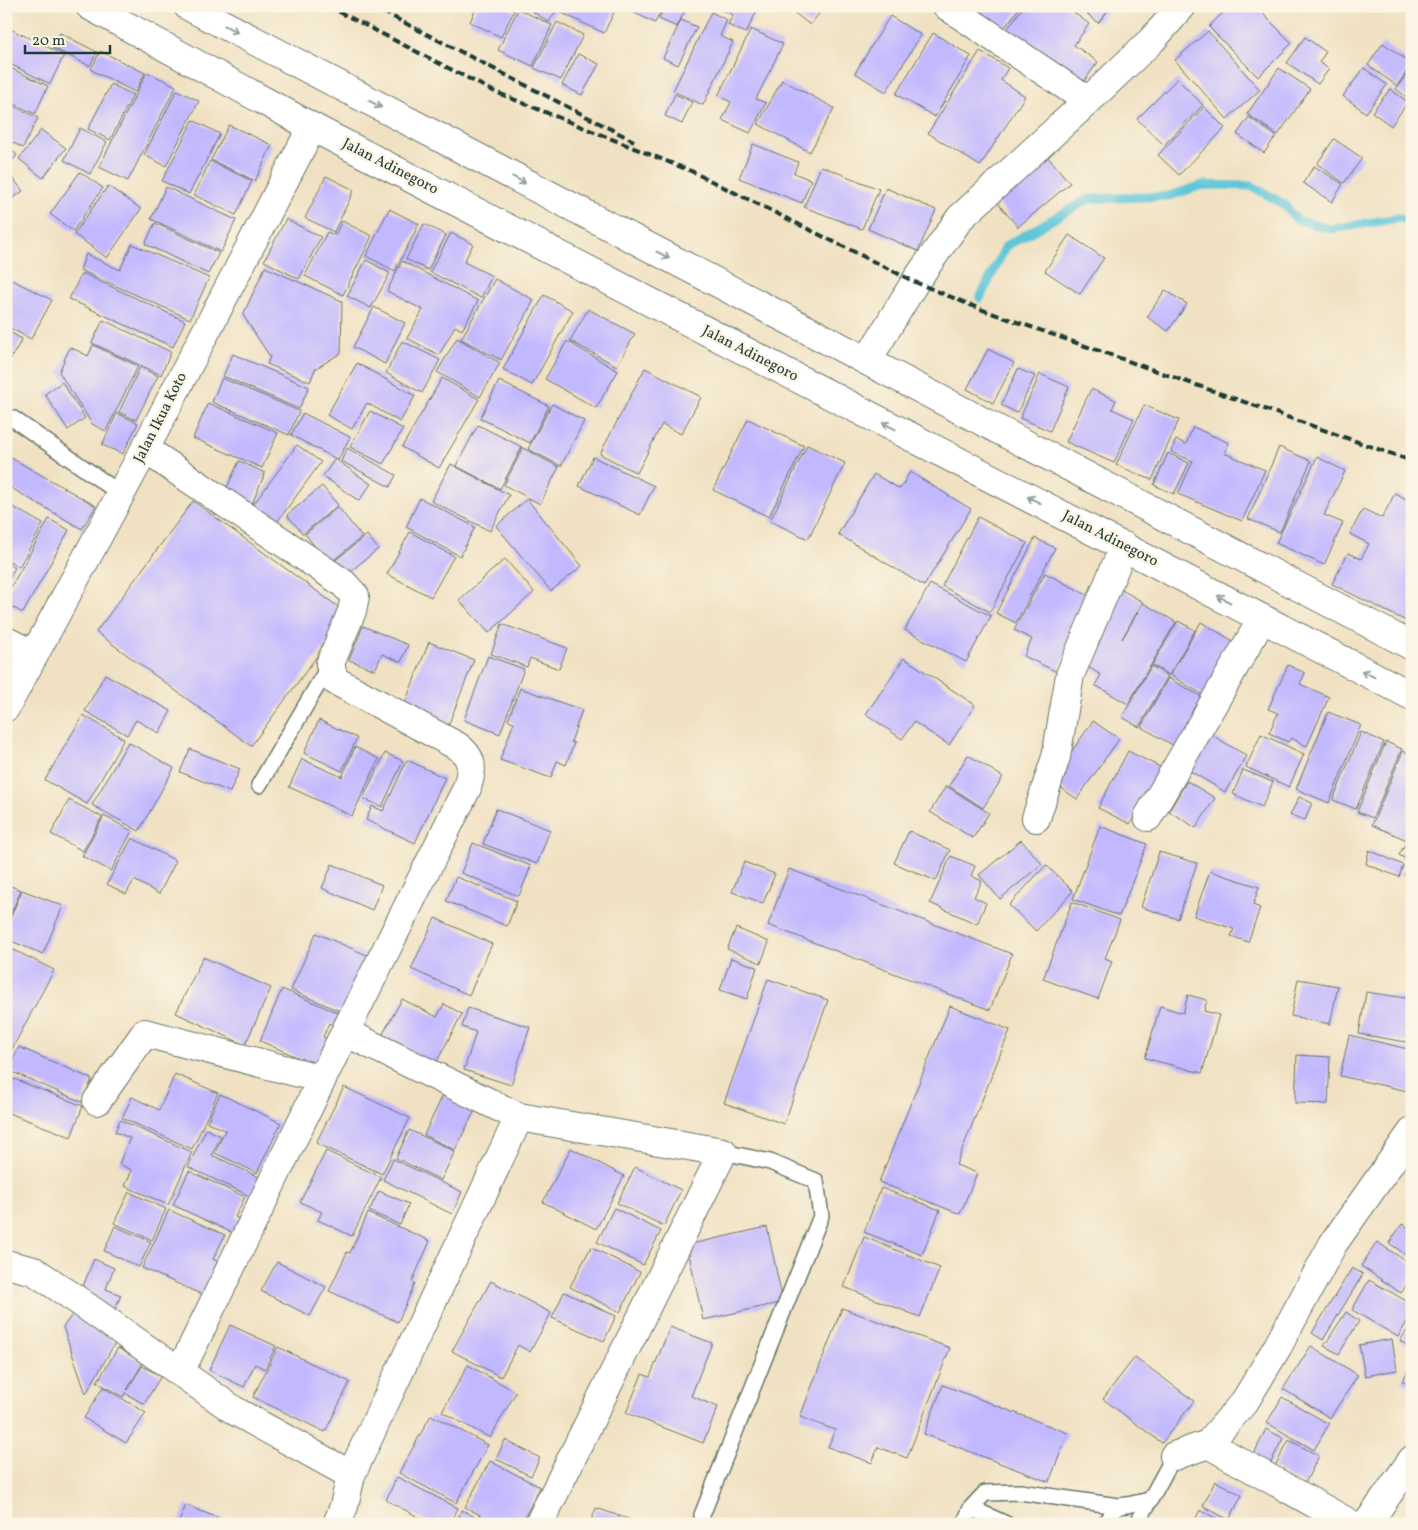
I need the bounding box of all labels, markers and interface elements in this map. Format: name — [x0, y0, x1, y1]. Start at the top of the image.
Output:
scale bar — [25, 22, 110, 54]
one-way arrow — [224, 24, 239, 34]
text: 20 m — [32, 31, 65, 52]
one-way arrow — [368, 99, 383, 109]
street label: Jalan Adinegoro — [338, 134, 442, 200]
one-way arrow — [512, 175, 527, 185]
one-way arrow — [656, 250, 671, 260]
street label: Jalan Adinegoro — [698, 321, 802, 387]
street label: Jalan Ikua Koto — [129, 369, 193, 467]
one-way arrow — [882, 421, 897, 430]
one-way arrow — [1026, 495, 1041, 505]
street label: Jalan Adinegoro — [1058, 506, 1162, 572]
one-way arrow — [1217, 594, 1232, 603]
one-way arrow — [1361, 669, 1376, 679]

